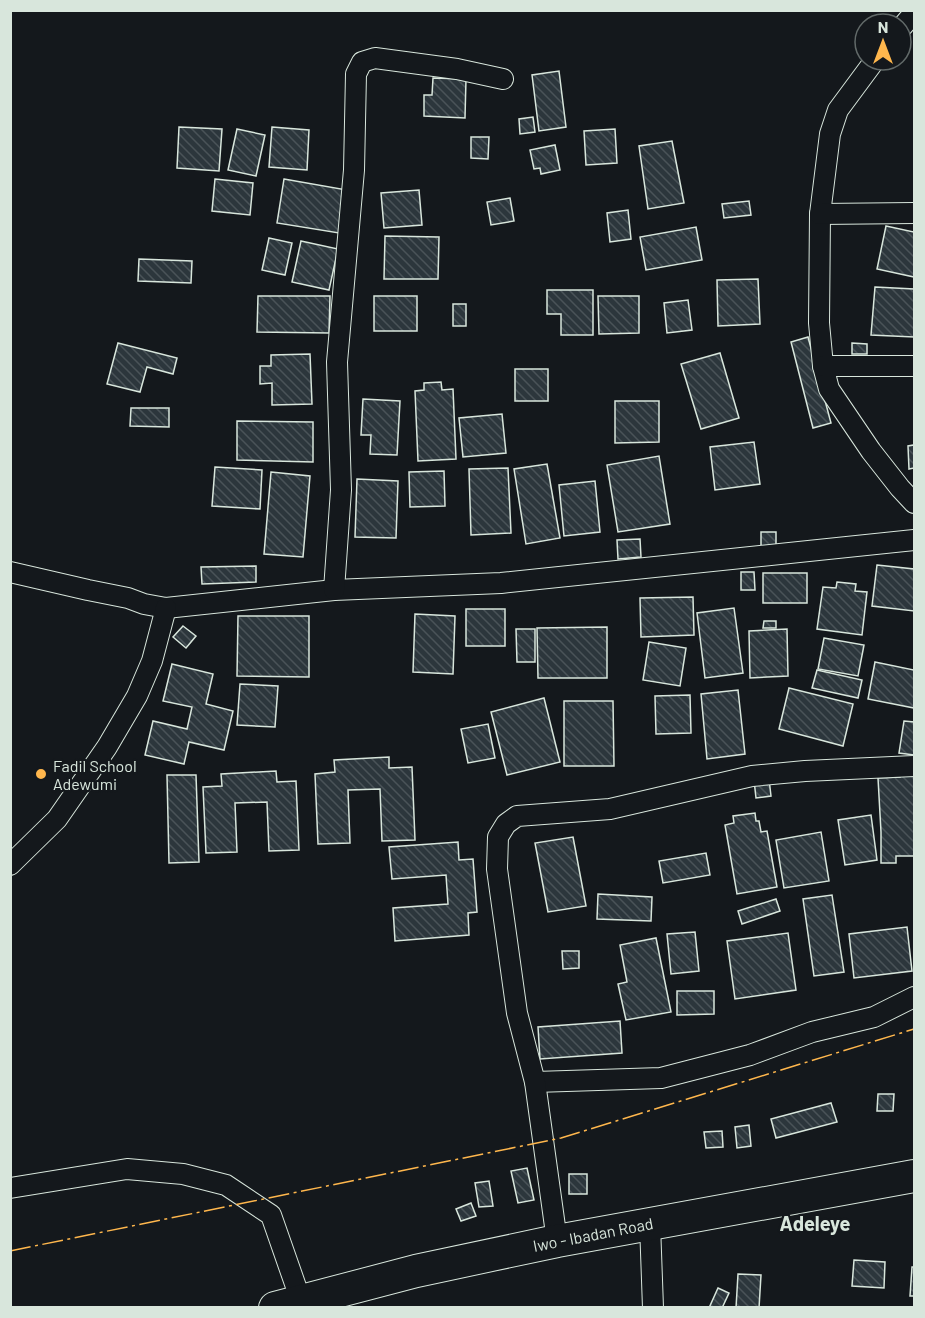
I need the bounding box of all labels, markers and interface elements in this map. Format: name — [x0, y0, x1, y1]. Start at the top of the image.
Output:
north arrow — [853, 12, 913, 72]
text: N — [878, 17, 888, 36]
place label: Fadil School Adewumi — [53, 756, 137, 793]
marker: Fadil School Adewumi — [34, 767, 48, 781]
district label: Adeleye — [780, 1211, 851, 1235]
street label: Iwo - Ibadan Road — [531, 1213, 655, 1255]

